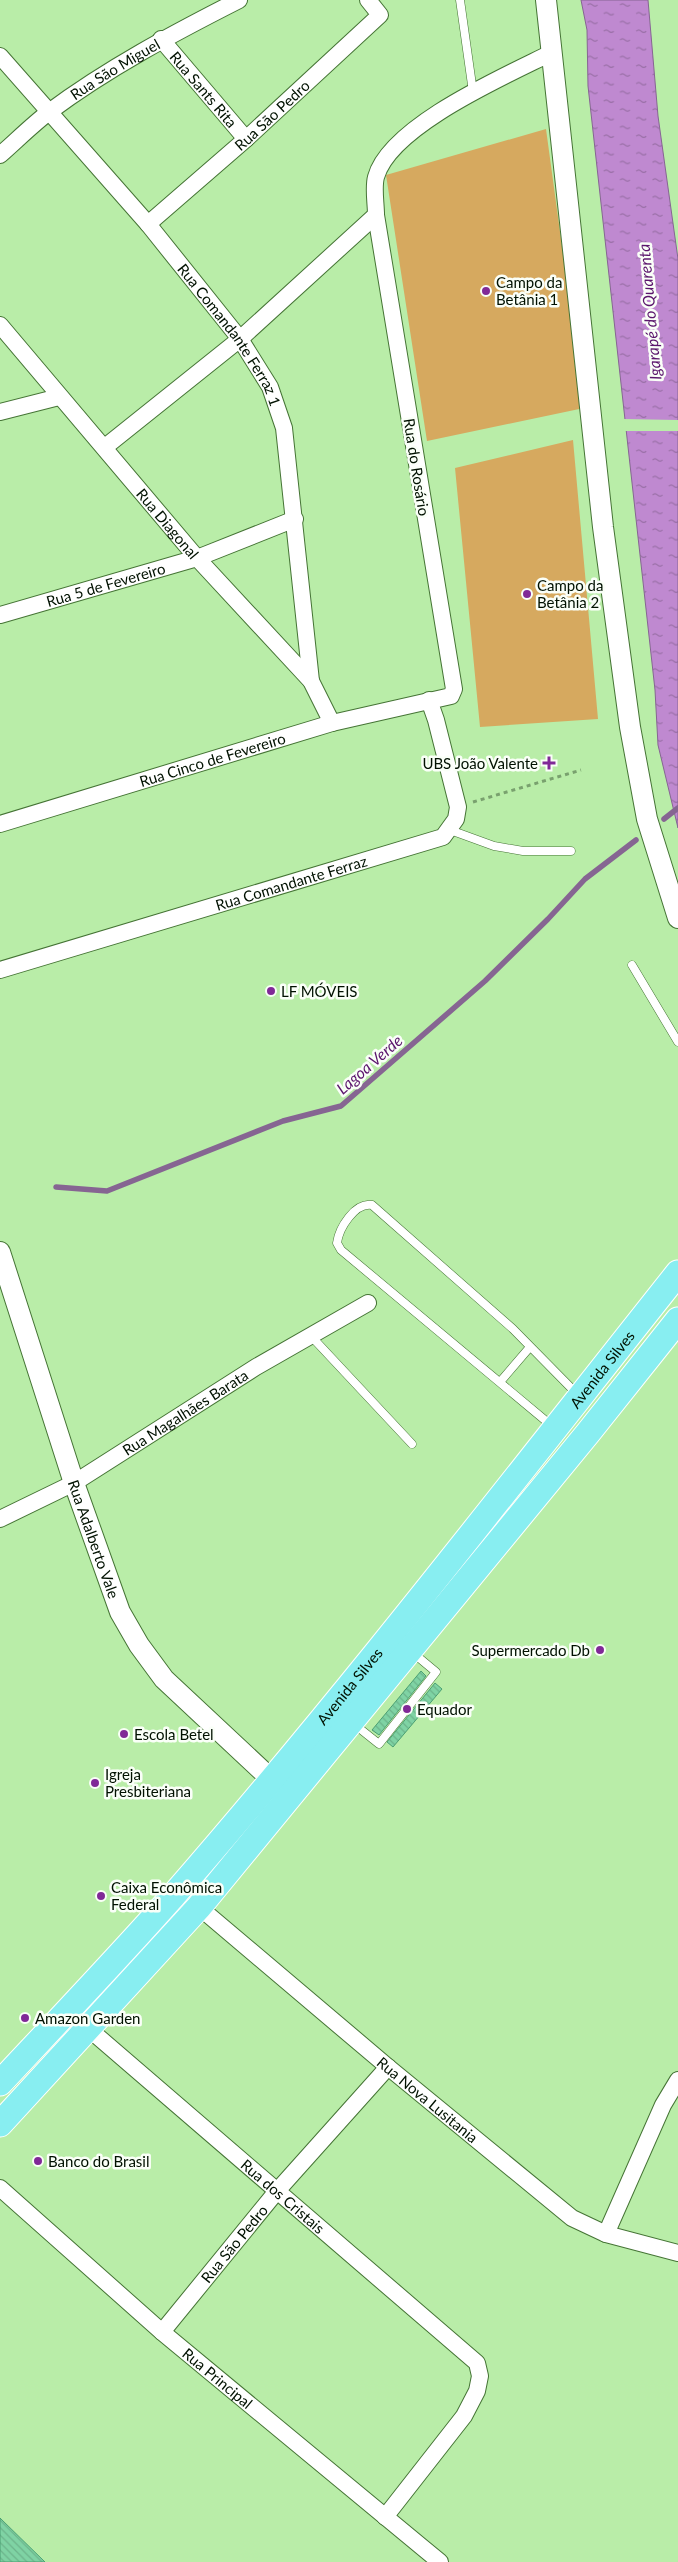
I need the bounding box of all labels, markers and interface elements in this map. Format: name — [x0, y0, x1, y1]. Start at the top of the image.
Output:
street label: Rua São Miguel — [67, 35, 163, 103]
street label: Rua Sants Rita — [166, 48, 241, 131]
street label: Rua São Pedro — [231, 76, 313, 154]
water label: Igarapé do Quarenta — [634, 243, 664, 381]
street label: Rua Comandante Ferraz 1 — [174, 260, 285, 408]
place label: Campo da Betânia 1 — [496, 273, 562, 308]
marker: Campo da Betânia 1 — [480, 285, 492, 297]
street label: Rua do Rosário — [400, 417, 434, 517]
street label: Rua Diagonal — [133, 485, 203, 562]
street label: Rua 5 de Fevereiro — [44, 559, 167, 610]
place label: Campo da Betânia 2 — [537, 576, 603, 611]
marker: Campo da Betânia 2 — [521, 588, 533, 600]
street label: Rua Cinco de Fevereiro — [137, 729, 288, 790]
place label: UBS João Valente — [422, 754, 538, 772]
marker: UBS João Valente — [542, 756, 556, 770]
street label: Rua Comandante Ferraz — [213, 851, 369, 914]
place label: LF MÓVEIS — [281, 982, 357, 1000]
marker: LF MÓVEIS — [265, 985, 277, 997]
water label: Lagoa Verde — [332, 1030, 406, 1098]
street label: Avenida Silves — [566, 1327, 638, 1412]
street label: Rua Magalhães Barata — [119, 1366, 251, 1459]
street label: Rua Adalberto Vale — [65, 1477, 123, 1601]
place label: Supermercado Db — [471, 1641, 590, 1659]
street label: Avenida Silves — [313, 1644, 386, 1728]
marker: Supermercado Db — [594, 1644, 606, 1656]
place label: Equador — [417, 1700, 472, 1718]
marker: Equador — [401, 1703, 413, 1715]
place label: Escola Betel — [134, 1725, 214, 1743]
marker: Escola Betel — [118, 1728, 130, 1740]
place label: Igreja Presbiteriana — [105, 1765, 191, 1800]
marker: Igreja Presbiteriana — [89, 1777, 101, 1789]
place label: Caixa Econômica Federal — [111, 1878, 222, 1913]
marker: Caixa Econômica Federal — [95, 1890, 107, 1902]
place label: Amazon Garden — [35, 2009, 141, 2027]
marker: Amazon Garden — [19, 2012, 31, 2024]
street label: Rua Nova Lusitania — [374, 2053, 482, 2146]
place label: Banco do Brasil — [48, 2152, 149, 2170]
marker: Banco do Brasil — [32, 2155, 44, 2167]
street label: Rua dos Cristais — [238, 2155, 329, 2237]
street label: Rua São Pedro — [197, 2201, 271, 2286]
street label: Rua Principal — [179, 2344, 256, 2412]

